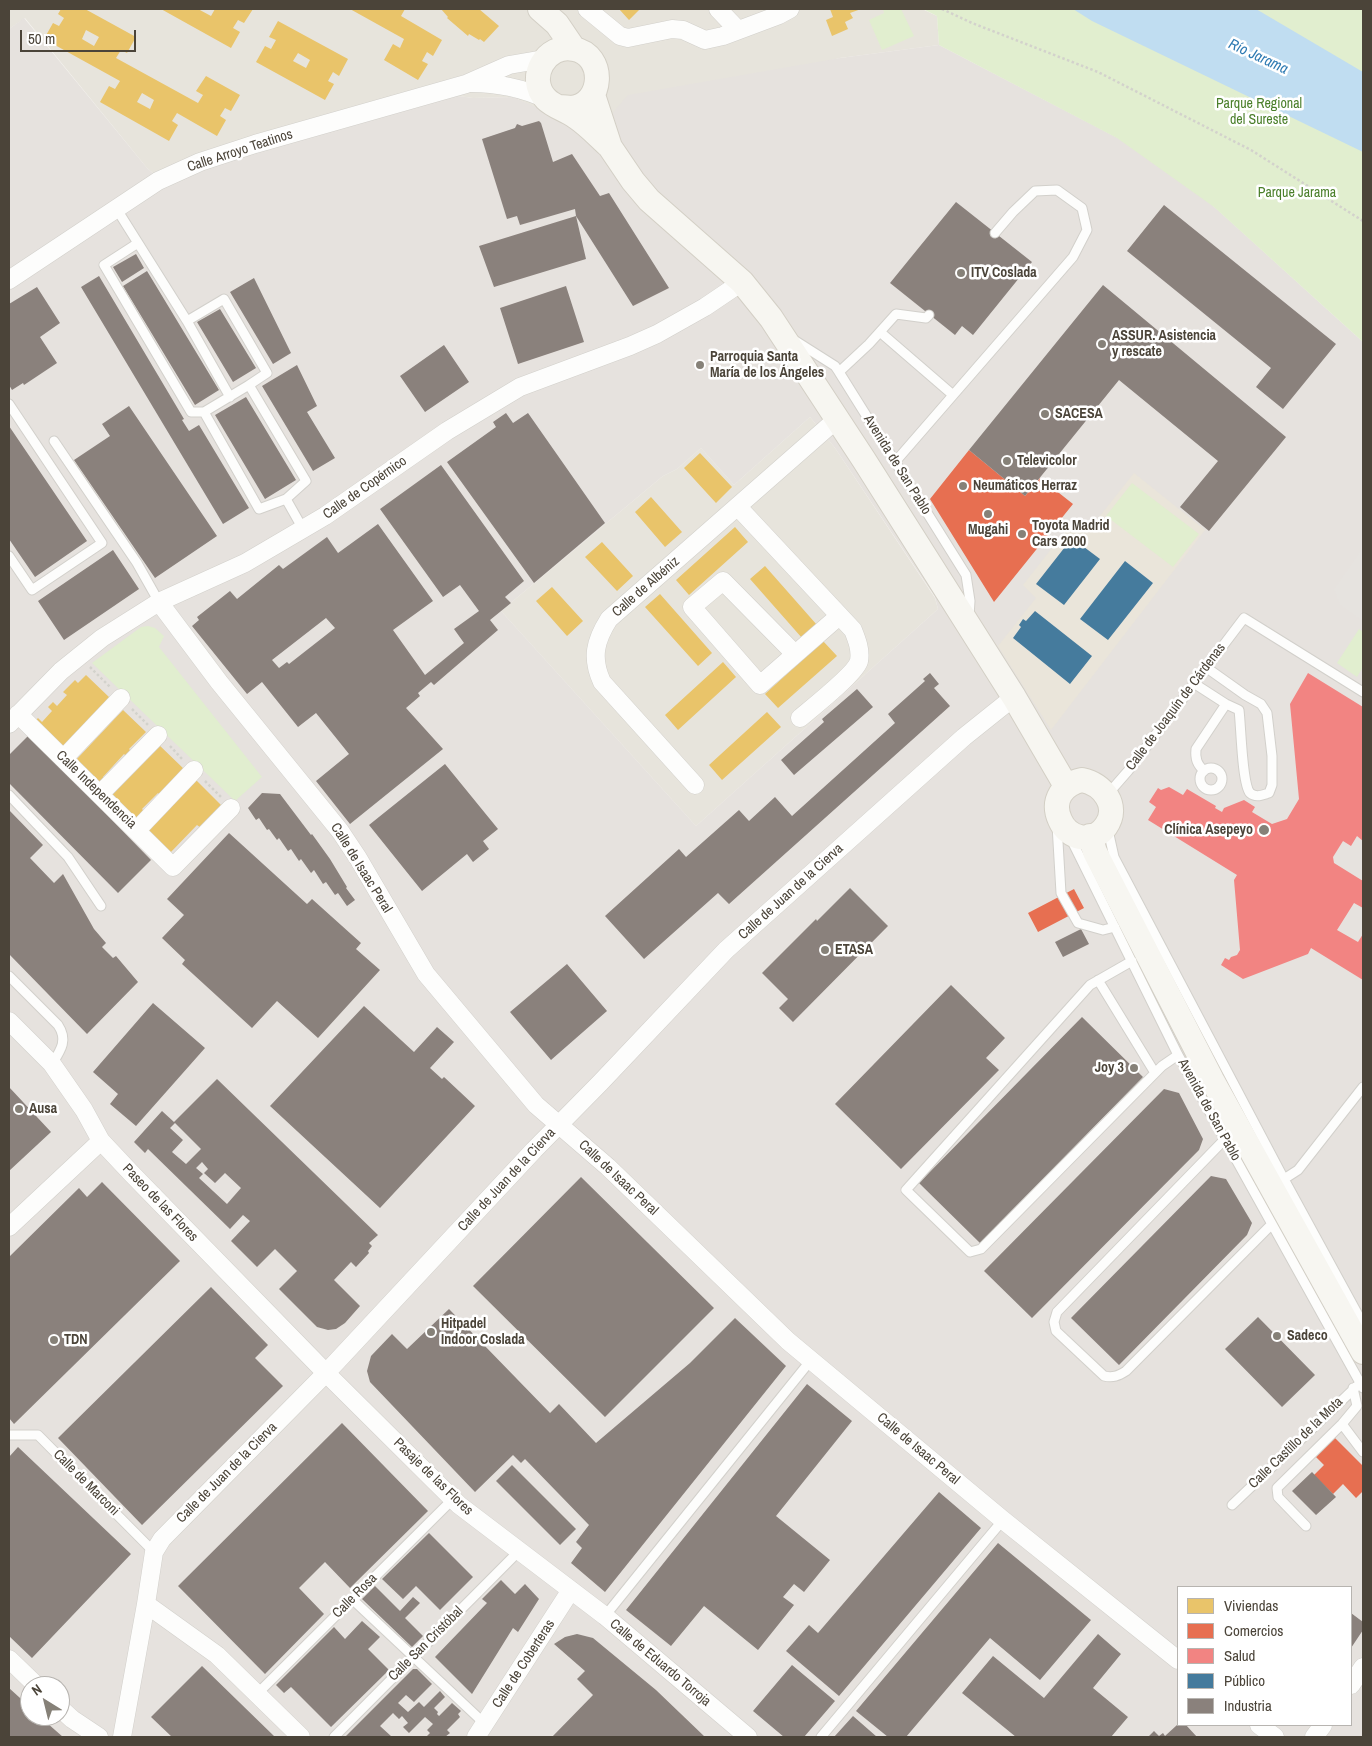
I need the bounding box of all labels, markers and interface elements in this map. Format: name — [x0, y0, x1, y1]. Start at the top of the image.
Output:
scale bar — [22, 20, 139, 52]
text: 50 m — [28, 28, 55, 49]
water label: Río Jarama — [1225, 35, 1291, 79]
park label: Parque Regional del Sureste — [1216, 96, 1302, 128]
street label: Calle Arroyo Teatinos — [185, 126, 295, 176]
park label: Parque Jarama — [1258, 185, 1336, 201]
place label: ITV Coslada — [971, 265, 1037, 281]
marker: ITV Coslada — [955, 267, 967, 279]
place label: ASSUR. Asistencia y rescate — [1112, 328, 1216, 361]
marker: ASSUR. Asistencia y rescate — [1096, 338, 1108, 350]
place label: Parroquia Santa María de los Ángeles — [710, 349, 824, 382]
marker: Parroquia Santa María de los Ángeles — [694, 359, 706, 371]
place label: SACESA — [1055, 406, 1103, 422]
marker: SACESA — [1039, 408, 1051, 420]
street label: Avenida de San Pablo — [860, 412, 934, 518]
street label: Calle de Copérnico — [320, 453, 410, 523]
place label: Televicolor — [1017, 453, 1077, 469]
marker: Televicolor — [1001, 455, 1013, 467]
place label: Neumáticos Herraz — [973, 478, 1077, 494]
marker: Neumáticos Herraz — [957, 480, 969, 492]
marker: Mugahi — [982, 508, 994, 520]
place label: Toyota Madrid Cars 2000 — [1032, 518, 1110, 550]
place label: Mugahi — [968, 522, 1008, 538]
marker: Toyota Madrid Cars 2000 — [1016, 528, 1028, 540]
street label: Calle de Albéniz — [609, 553, 683, 621]
street label: Calle de Joaquín de Cárdenas — [1123, 640, 1229, 774]
street label: Calle Independencia — [52, 747, 140, 833]
street label: Calle de Isaac Peral — [327, 820, 395, 916]
place label: Clínica Asepeyo — [1164, 822, 1253, 838]
marker: Clínica Asepeyo — [1257, 823, 1271, 837]
street label: Calle de Juan de la Cierva — [735, 840, 847, 944]
place label: ETASA — [835, 942, 873, 958]
marker: ETASA — [819, 944, 831, 956]
street label: Avenida de San Pablo — [1174, 1056, 1244, 1164]
place label: Joy 3 — [1095, 1060, 1124, 1076]
marker: Joy 3 — [1128, 1062, 1140, 1074]
place label: Ausa — [29, 1101, 57, 1117]
marker: Ausa — [13, 1103, 25, 1115]
street label: Calle de Juan de la Cierva — [455, 1125, 559, 1235]
street label: Calle de Isaac Peral — [575, 1137, 661, 1219]
street label: Paseo de las Flores — [119, 1161, 201, 1245]
place label: Hitpadel Indoor Coslada — [441, 1316, 525, 1348]
marker: Hitpadel Indoor Coslada — [425, 1326, 437, 1338]
place label: Sadeco — [1287, 1328, 1328, 1344]
marker: Sadeco — [1271, 1330, 1283, 1342]
place label: TDN — [64, 1332, 88, 1348]
marker: TDN — [48, 1334, 60, 1346]
street label: Calle Castillo de la Mota — [1245, 1394, 1347, 1492]
street label: Calle de Isaac Peral — [873, 1410, 963, 1488]
street label: Calle de Juan de la Cierva — [173, 1419, 281, 1527]
street label: Pasaje de las Flores — [390, 1435, 476, 1519]
street label: Calle de Marconi — [49, 1446, 123, 1520]
street label: Calle Rosa — [329, 1570, 381, 1622]
legend — [1177, 1586, 1352, 1726]
text: Viviendas — [1224, 1595, 1279, 1616]
street label: Calle San Cristóbal — [385, 1603, 467, 1685]
street label: Calle de Eduardo Torroja — [606, 1616, 714, 1710]
street label: Calle de Coberteras — [489, 1617, 559, 1711]
text: Comercios — [1224, 1620, 1283, 1641]
text: Salud — [1224, 1645, 1255, 1666]
text: Público — [1224, 1670, 1265, 1691]
north arrow — [20, 1676, 70, 1726]
text: N — [28, 1680, 45, 1699]
text: Industria — [1224, 1695, 1272, 1716]

